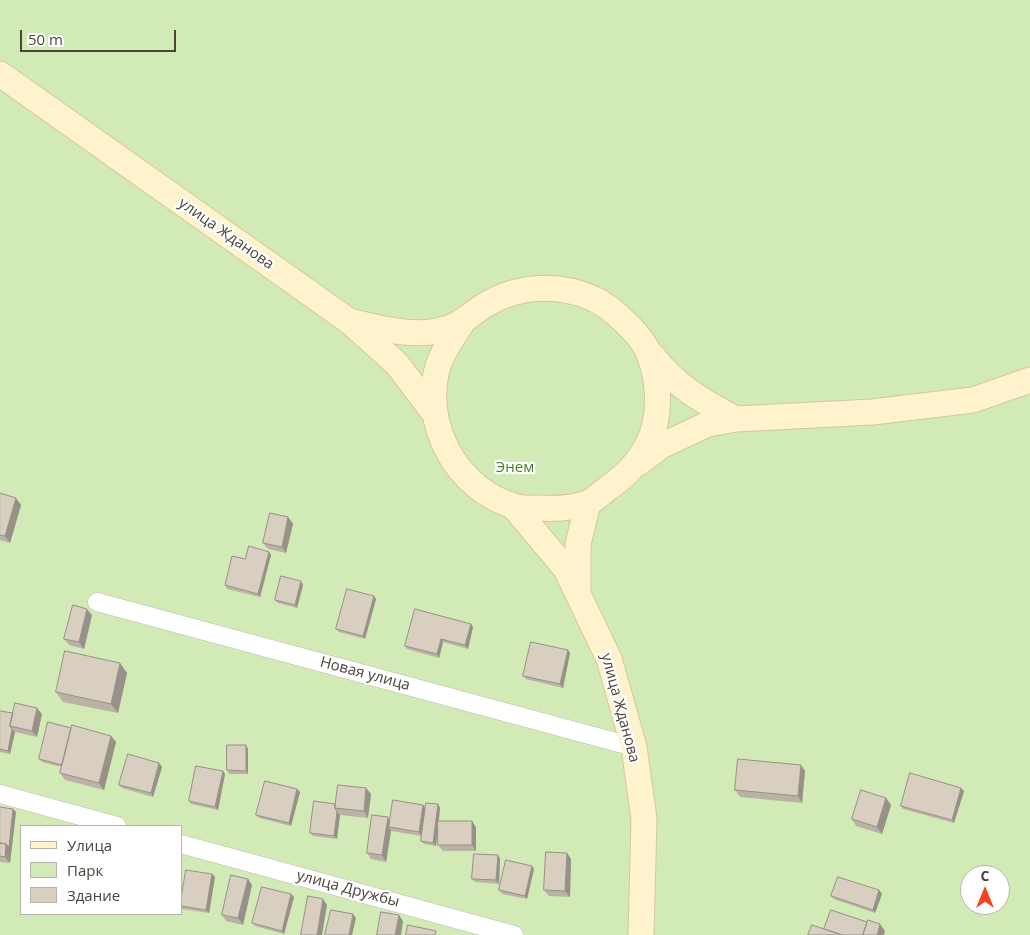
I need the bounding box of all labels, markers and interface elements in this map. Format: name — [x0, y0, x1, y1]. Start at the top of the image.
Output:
scale bar — [22, 20, 179, 52]
text: 50 m — [28, 29, 63, 49]
street label: улица Жданова — [175, 194, 277, 274]
park label: Энем — [496, 459, 534, 477]
street label: улица Жданова — [597, 651, 643, 765]
street label: Новая улица — [318, 653, 412, 695]
legend — [20, 825, 182, 915]
text: Улица — [67, 835, 112, 855]
text: Парк — [67, 860, 103, 880]
north arrow — [960, 865, 1010, 915]
text: С — [981, 866, 989, 885]
street label: улица Дружбы — [295, 867, 401, 911]
text: Здание — [67, 885, 120, 905]

